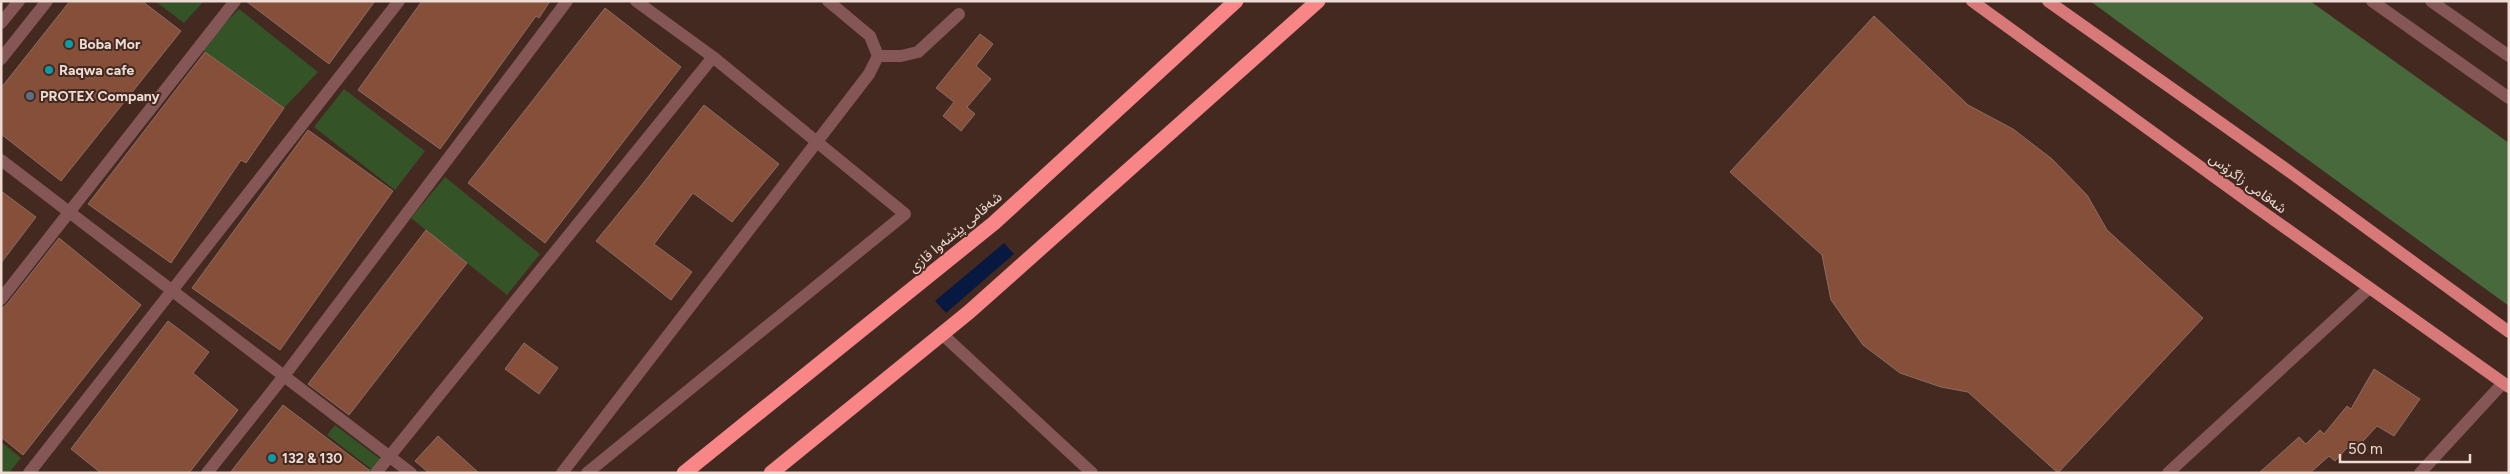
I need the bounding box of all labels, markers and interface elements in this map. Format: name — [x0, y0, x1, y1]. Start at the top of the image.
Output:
place label: Boba Mor — [79, 36, 141, 53]
marker: Boba Mor — [63, 38, 75, 50]
place label: Raqwa cafe — [59, 62, 134, 79]
marker: Raqwa cafe — [43, 64, 55, 76]
place label: PROTEX Company — [40, 88, 161, 105]
marker: PROTEX Company — [24, 90, 36, 102]
street label: شەقامی زاگرۆس — [2206, 150, 2290, 217]
street label: شەقامی پێشەوا قازی — [905, 188, 1006, 277]
scale bar — [2340, 432, 2470, 464]
text: 50 m — [2348, 440, 2383, 458]
place label: 132 & 130 — [282, 450, 342, 467]
marker: 132 & 130 — [266, 452, 278, 464]

